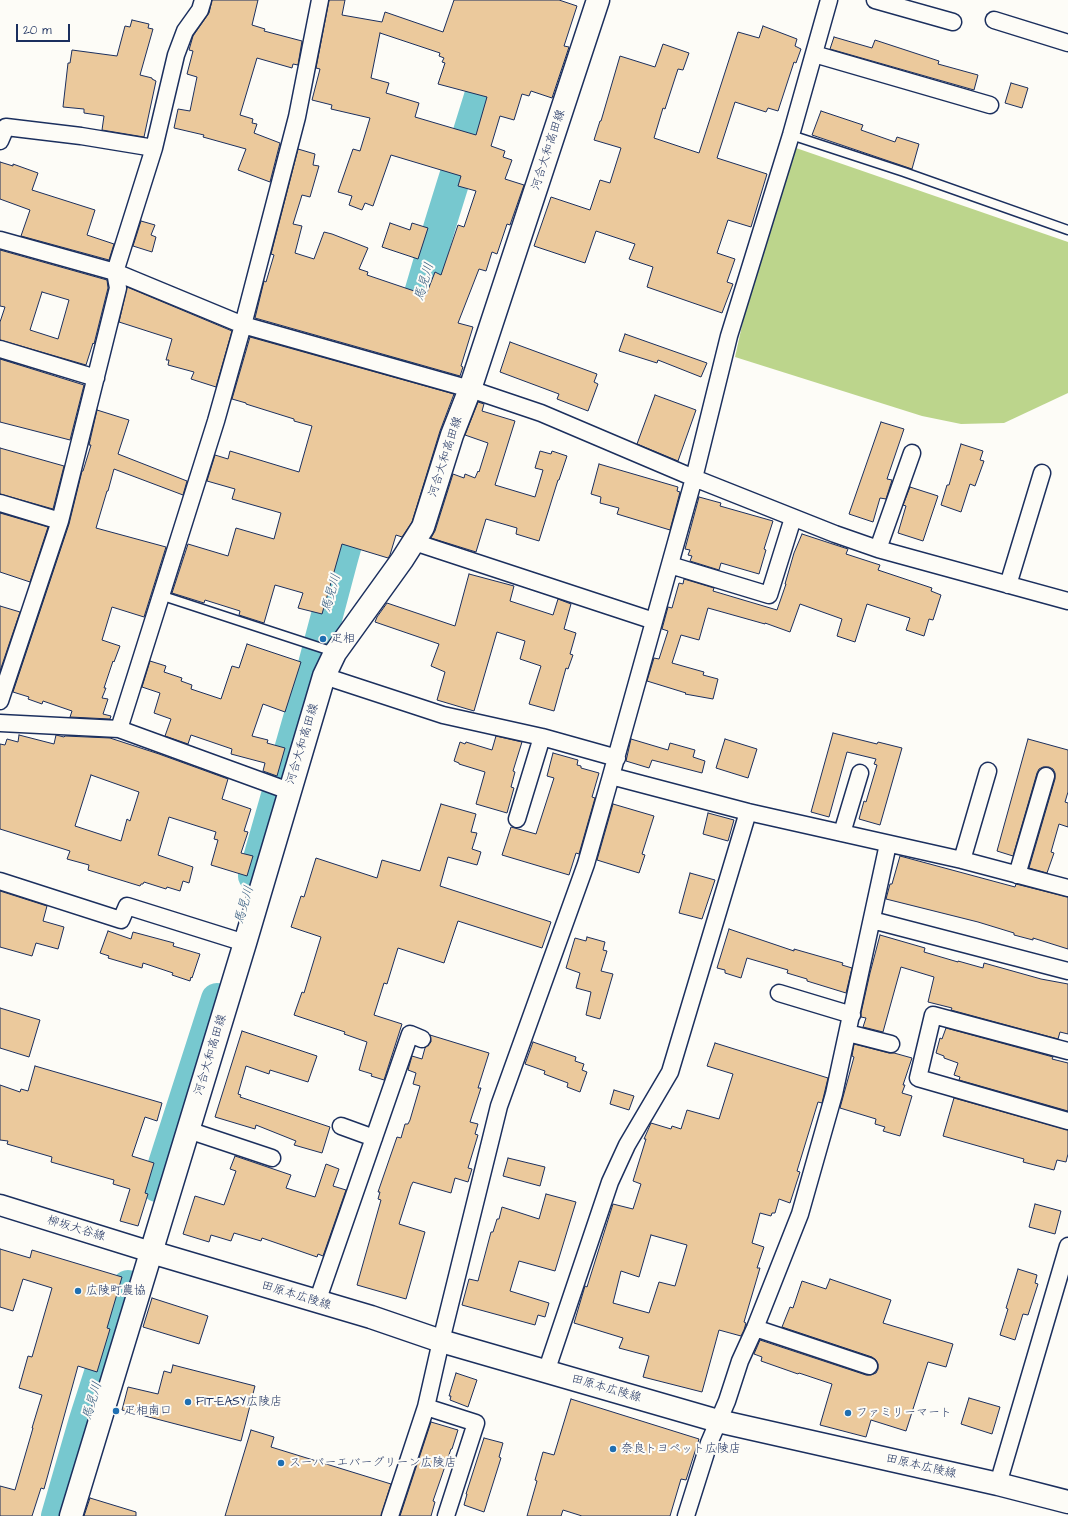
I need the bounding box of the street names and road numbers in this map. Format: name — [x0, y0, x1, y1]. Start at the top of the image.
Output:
street label: 河合大和高田線 — [529, 108, 569, 192]
street label: 河合大和高田線 — [426, 415, 466, 499]
street label: 河合大和高田線 — [284, 702, 322, 786]
street label: 河合大和高田線 — [192, 1013, 230, 1097]
street label: 柳坂大谷線 — [45, 1213, 107, 1245]
street label: 田原本広陵線 — [259, 1279, 333, 1313]
street label: 田原本広陵線 — [569, 1372, 643, 1406]
street label: 田原本広陵線 — [884, 1452, 958, 1482]

